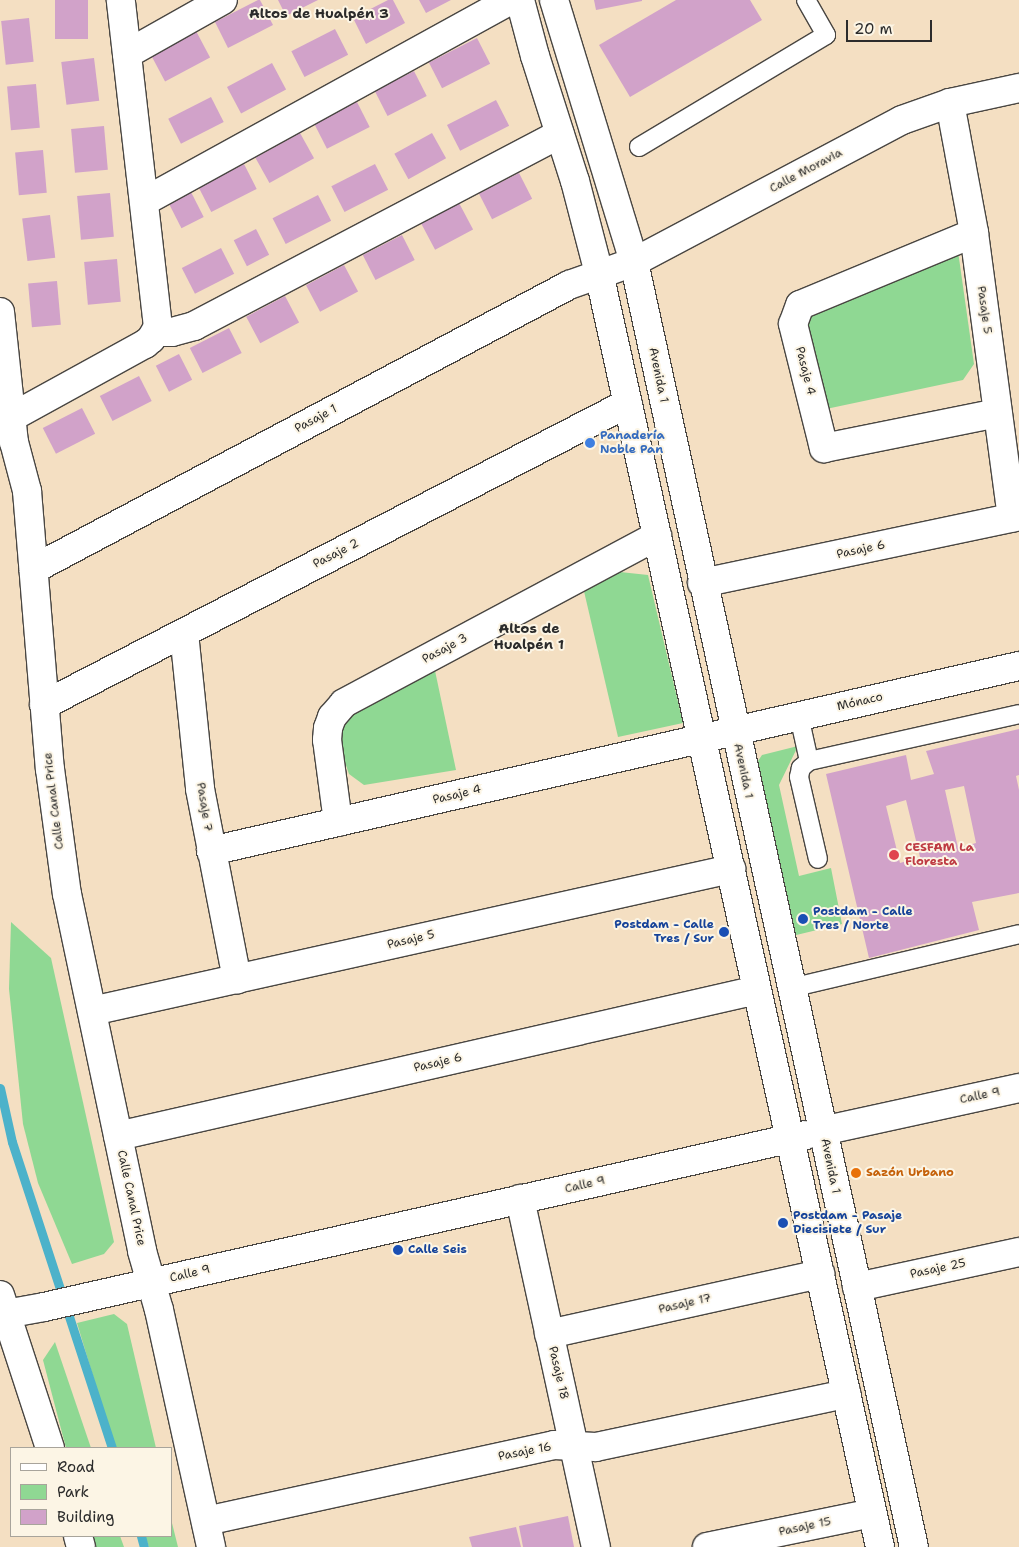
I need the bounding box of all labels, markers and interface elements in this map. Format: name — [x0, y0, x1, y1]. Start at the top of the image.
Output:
district label: Altos de Hualpén 3 — [249, 5, 389, 21]
scale bar — [849, 10, 935, 42]
text: 20 m — [854, 19, 893, 39]
street label: Calle Moravia — [767, 146, 845, 196]
street label: Pasaje 5 — [974, 285, 994, 335]
street label: Pasaje 4 — [792, 345, 818, 397]
street label: Avenida 1 — [645, 346, 671, 404]
street label: Pasaje 1 — [292, 402, 340, 436]
place label: Panadería Noble Pan — [600, 429, 665, 457]
marker: Panadería Noble Pan — [584, 437, 596, 449]
street label: Pasaje 2 — [311, 536, 361, 572]
street label: Pasaje 6 — [835, 538, 887, 562]
district label: Altos de Hualpén 1 — [494, 620, 564, 652]
street label: Pasaje 3 — [420, 631, 470, 667]
street label: Mónaco — [836, 690, 884, 714]
street label: Avenida 1 — [730, 742, 756, 800]
street label: Calle Canal Price — [41, 752, 67, 850]
street label: Pasaje 7 — [193, 781, 215, 833]
street label: Pasaje 4 — [431, 782, 483, 808]
place label: CESFAM La Floresta — [905, 841, 974, 869]
marker: CESFAM La Floresta — [887, 848, 901, 862]
place label: Postdam - Calle Tres / Norte — [813, 905, 913, 933]
marker: Postdam - Calle Tres / Norte — [797, 913, 809, 925]
place label: Postdam - Calle Tres / Sur — [614, 918, 714, 946]
marker: Postdam - Calle Tres / Sur — [718, 926, 730, 938]
street label: Pasaje 5 — [386, 928, 436, 952]
street label: Pasaje 6 — [412, 1050, 464, 1076]
street label: Calle 9 — [958, 1085, 1002, 1107]
street label: Avenida 1 — [817, 1137, 843, 1195]
street label: Calle Canal Price — [114, 1149, 148, 1247]
place label: Sazón Urbano — [866, 1166, 954, 1180]
marker: Sazón Urbano — [850, 1167, 862, 1179]
street label: Calle 9 — [563, 1173, 607, 1197]
place label: Postdam - Pasaje Diecisiete / Sur — [793, 1209, 902, 1237]
marker: Postdam - Pasaje Diecisiete / Sur — [777, 1217, 789, 1229]
place label: Calle Seis — [408, 1243, 467, 1257]
marker: Calle Seis — [392, 1244, 404, 1256]
street label: Pasaje 25 — [909, 1256, 967, 1282]
street label: Calle 9 — [168, 1262, 212, 1286]
street label: Pasaje 17 — [657, 1291, 713, 1317]
street label: Pasaje 18 — [545, 1345, 571, 1401]
street label: Pasaje 16 — [497, 1440, 553, 1464]
legend — [10, 1447, 172, 1537]
text: Road — [57, 1457, 95, 1477]
text: Park — [57, 1482, 89, 1502]
text: Building — [57, 1507, 114, 1527]
street label: Pasaje 15 — [778, 1514, 832, 1540]

